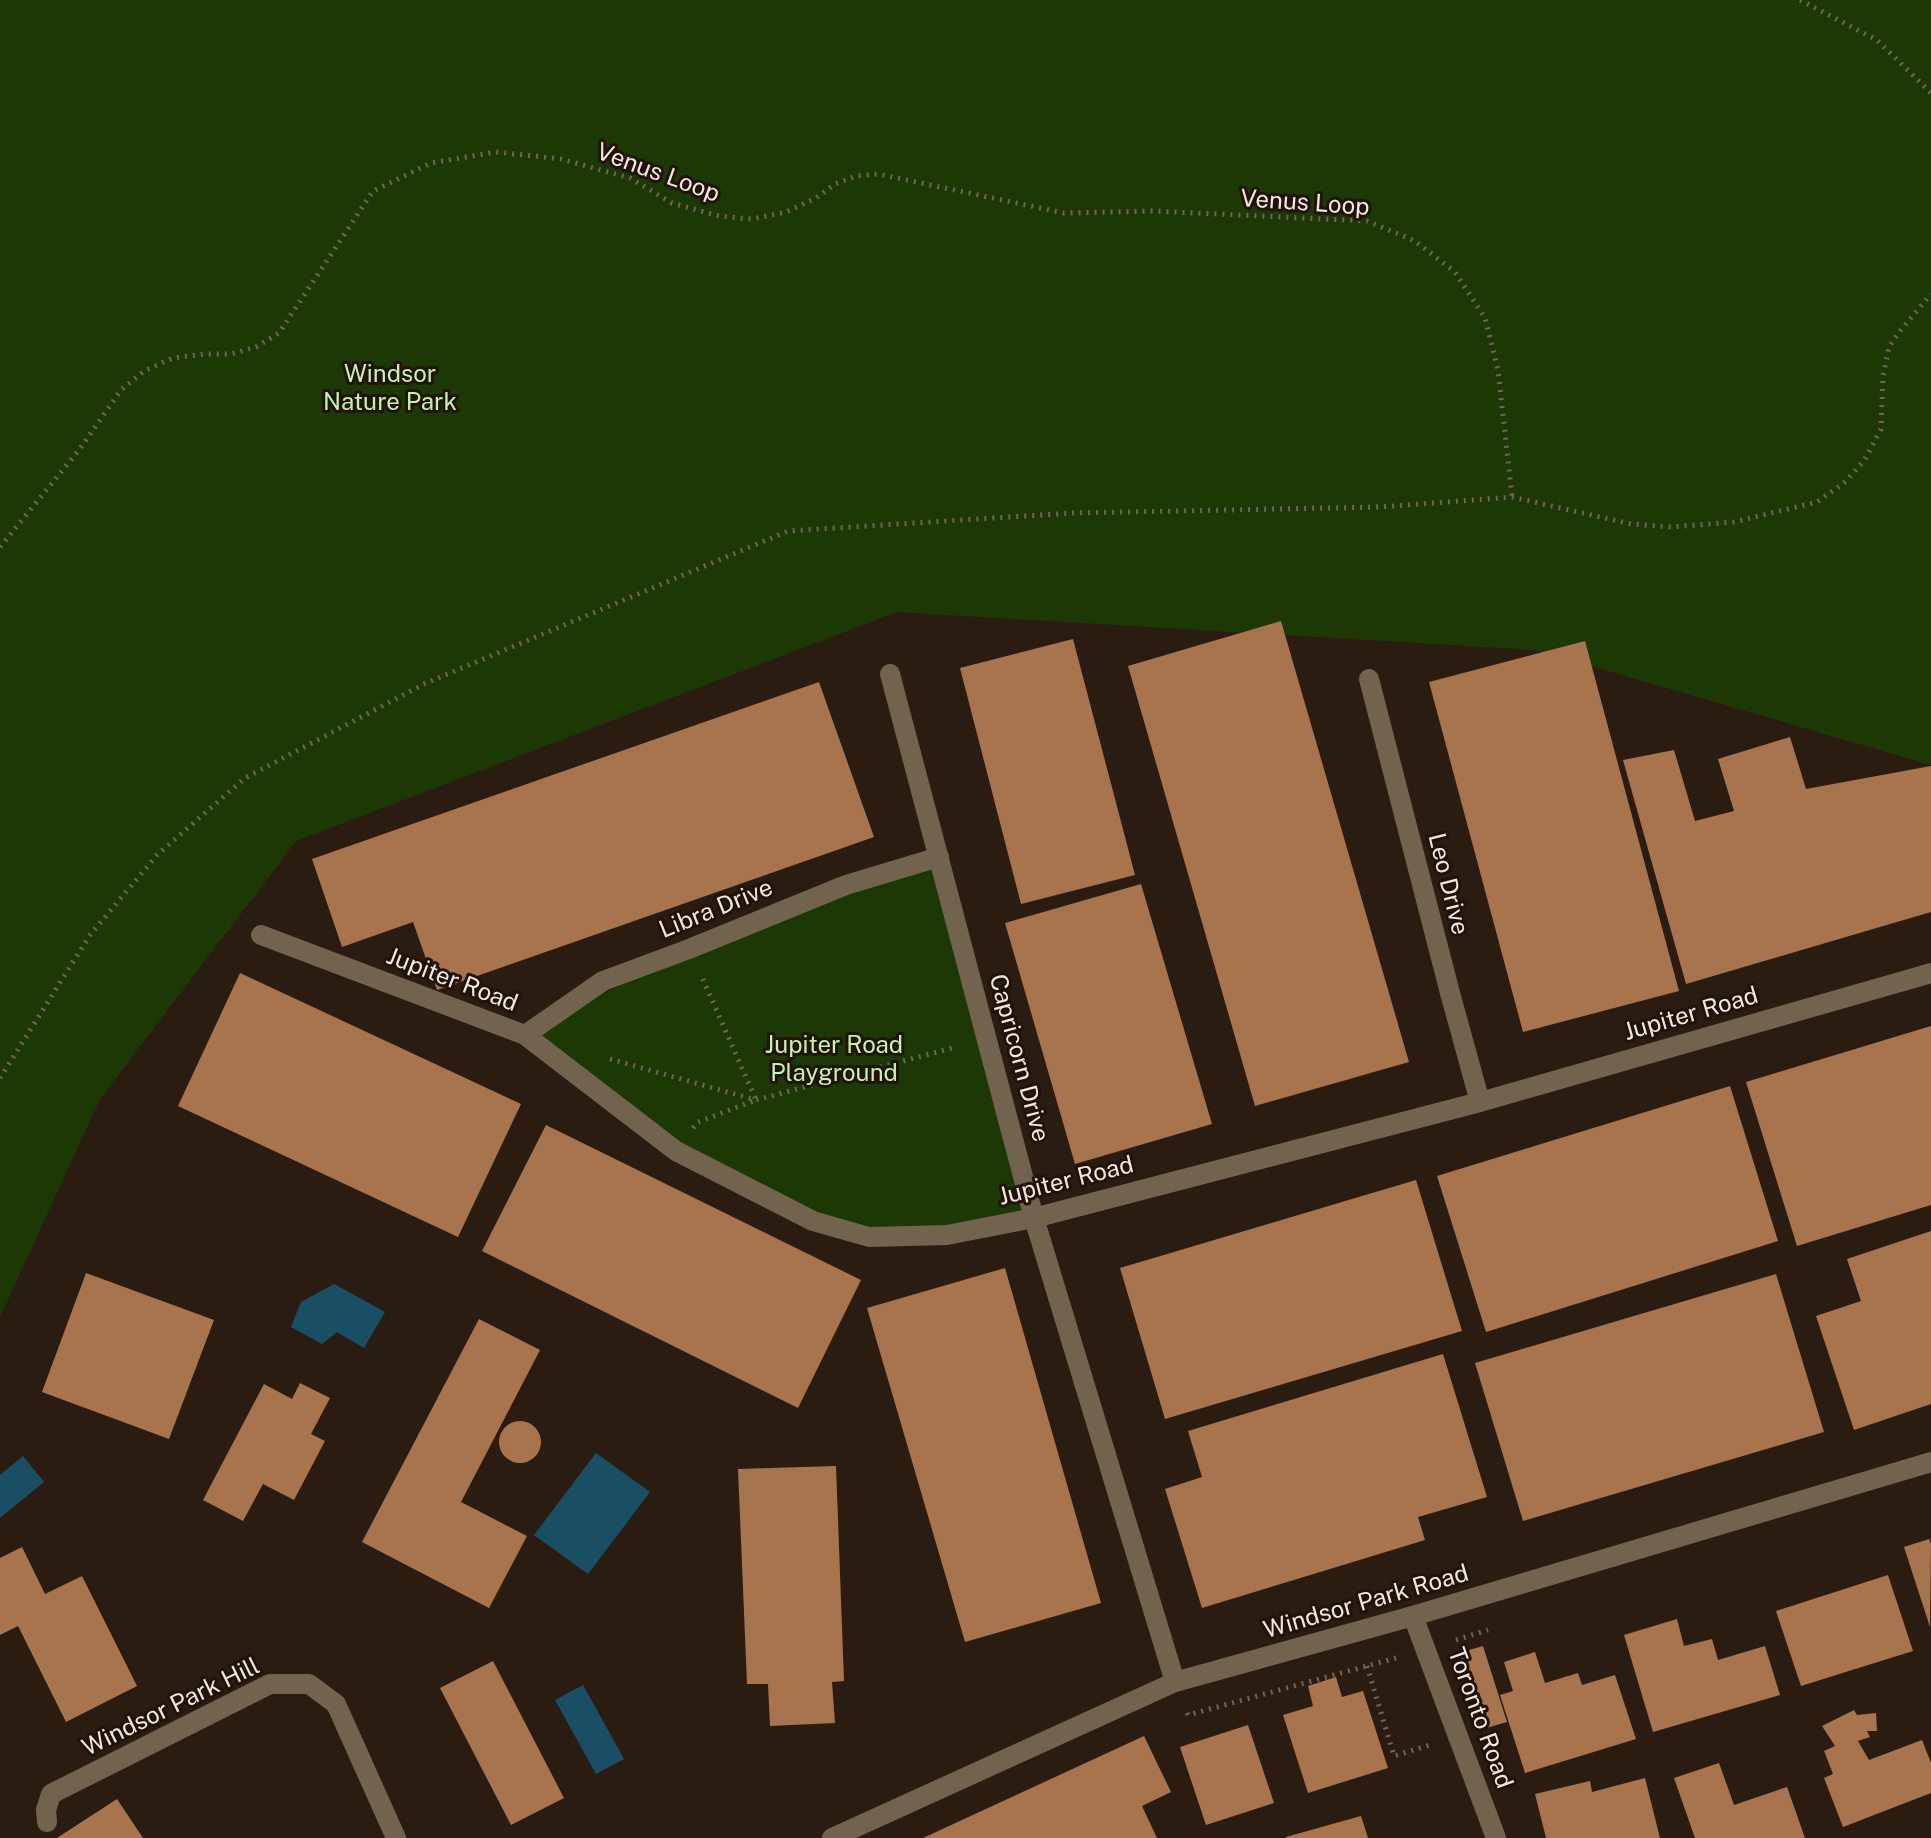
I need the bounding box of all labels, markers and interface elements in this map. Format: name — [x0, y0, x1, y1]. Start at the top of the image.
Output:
street label: Venus Loop — [592, 137, 724, 209]
street label: Venus Loop — [1240, 184, 1370, 222]
park label: Windsor Nature Park — [323, 361, 457, 417]
street label: Leo Drive — [1421, 830, 1475, 938]
street label: Libra Drive — [655, 873, 777, 945]
street label: Jupiter Road — [382, 942, 522, 1018]
street label: Capricorn Drive — [983, 971, 1055, 1145]
street label: Jupiter Road — [1621, 981, 1761, 1047]
park label: Jupiter Road Playground — [765, 1032, 903, 1088]
street label: Jupiter Road — [995, 1150, 1137, 1212]
street label: Windsor Park Road — [1260, 1559, 1472, 1645]
street label: Toronto Road — [1441, 1644, 1519, 1792]
street label: Windsor Park Hill — [78, 1652, 264, 1762]

